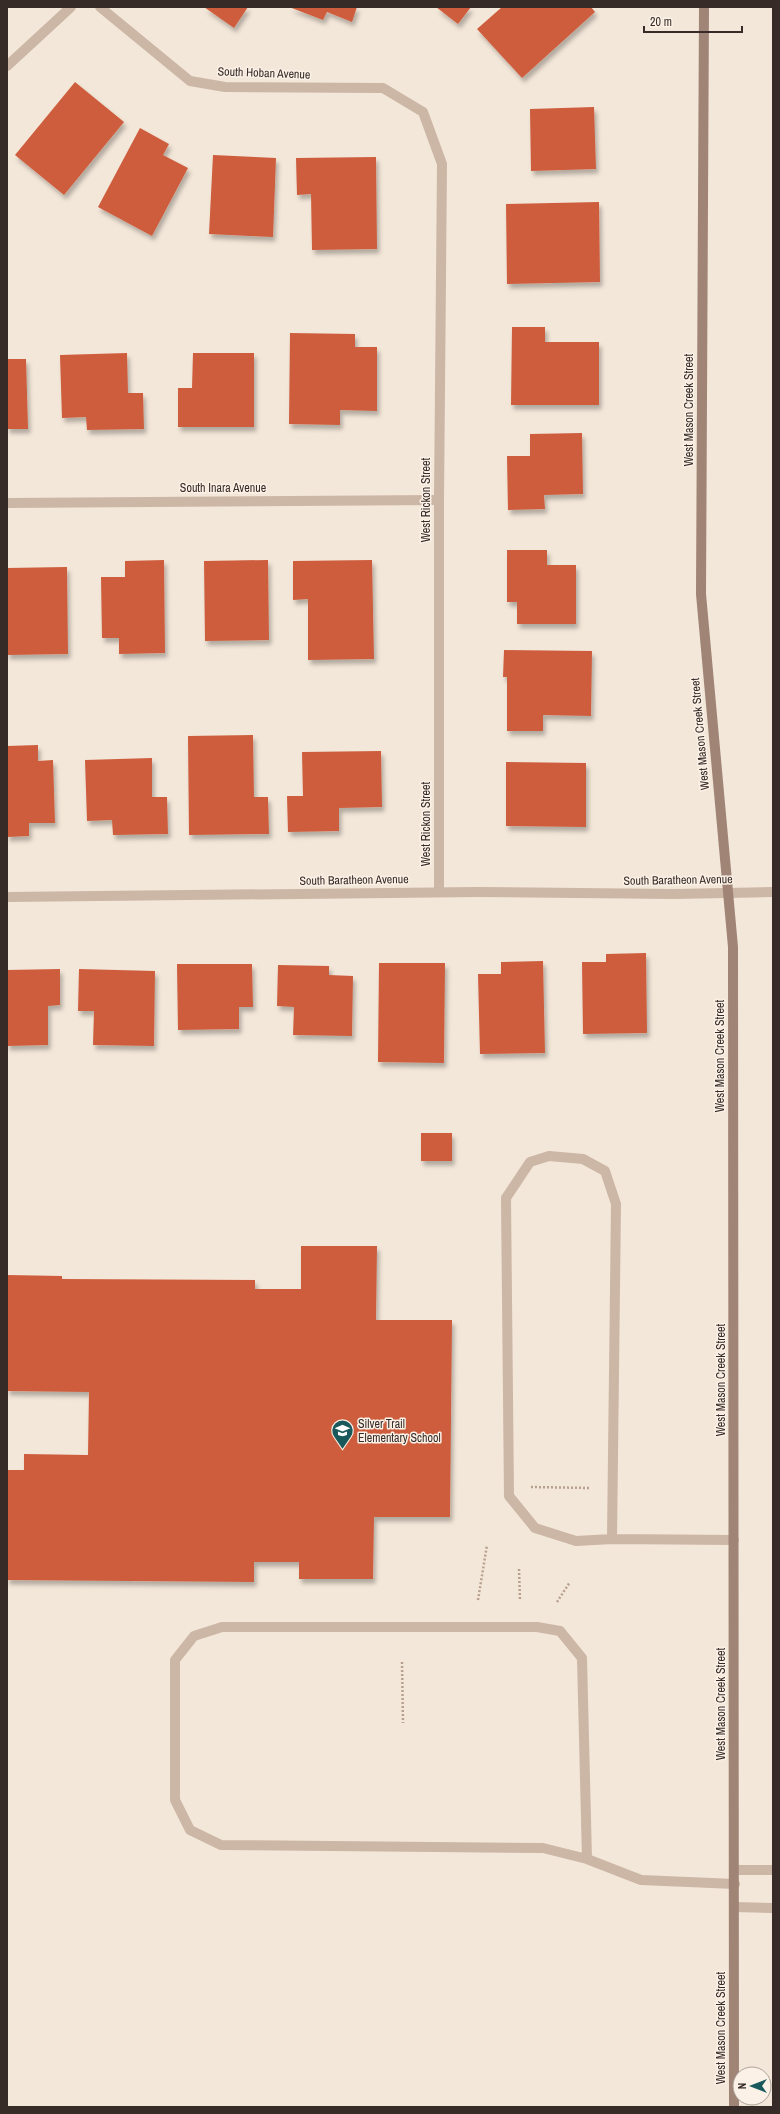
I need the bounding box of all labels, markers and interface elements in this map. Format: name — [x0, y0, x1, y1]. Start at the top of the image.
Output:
scale bar — [644, 8, 742, 34]
text: 20 m — [650, 14, 672, 30]
street label: South Hoban Avenue — [217, 63, 311, 83]
street label: West Mason Creek Street — [681, 353, 697, 466]
street label: West Rickon Street — [418, 457, 434, 542]
street label: South Inara Avenue — [180, 480, 266, 496]
street label: West Mason Creek Street — [687, 677, 713, 791]
street label: West Rickon Street — [418, 781, 434, 866]
street label: South Baratheon Avenue — [299, 871, 409, 889]
street label: South Baratheon Avenue — [623, 871, 733, 889]
street label: West Mason Creek Street — [712, 999, 728, 1112]
street label: West Mason Creek Street — [713, 1323, 729, 1436]
place label: Silver Trail Elementary School — [358, 1416, 441, 1446]
school or university icon: Silver Trail Elementary School — [330, 1418, 356, 1451]
street label: West Mason Creek Street — [713, 1647, 729, 1760]
street label: West Mason Creek Street — [713, 1971, 729, 2084]
north arrow — [732, 2066, 772, 2106]
text: N — [735, 2083, 749, 2089]

